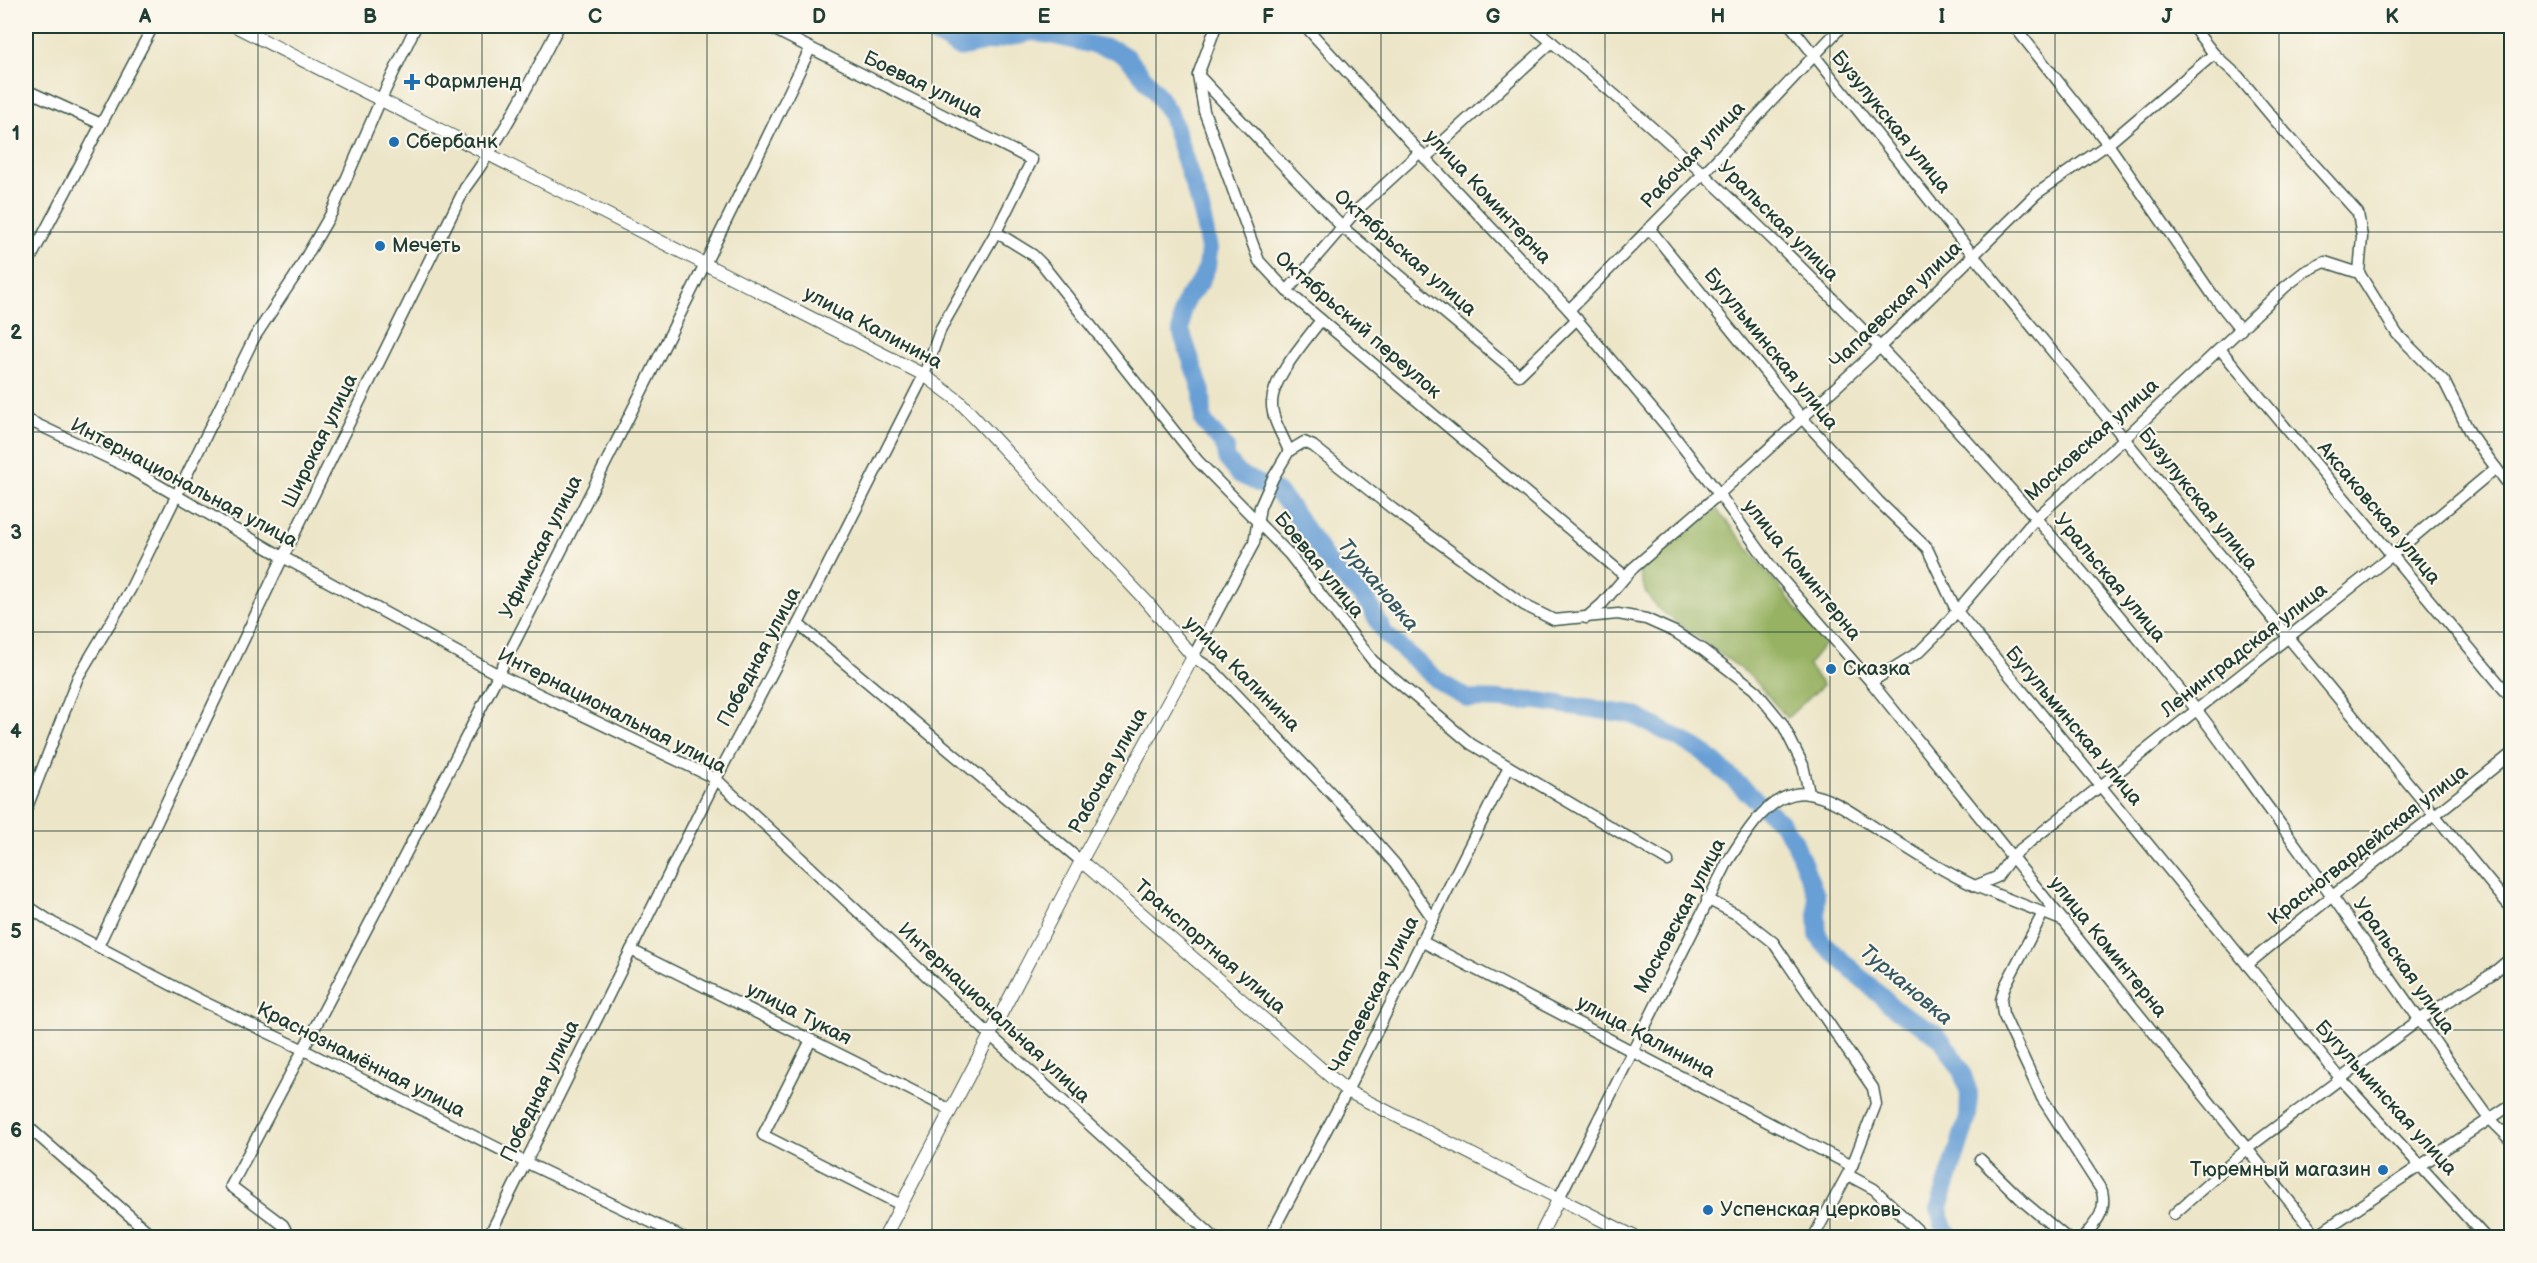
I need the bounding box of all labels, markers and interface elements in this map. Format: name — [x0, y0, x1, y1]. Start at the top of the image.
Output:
text: A — [138, 5, 152, 29]
text: B — [363, 5, 377, 29]
text: C — [588, 5, 602, 29]
text: D — [812, 5, 826, 29]
text: E — [1038, 5, 1051, 29]
text: F — [1262, 5, 1274, 29]
text: G — [1486, 5, 1501, 29]
text: H — [1711, 5, 1725, 29]
text: I — [1939, 5, 1945, 29]
text: J — [2162, 5, 2174, 29]
text: K — [2385, 5, 2399, 29]
street label: Боевая улица — [860, 46, 987, 124]
street label: Бузулукская улица — [1826, 46, 1956, 198]
place label: Фармленд — [424, 70, 522, 94]
marker: Фармленд — [405, 75, 419, 89]
street label: Рабочая улица — [1636, 96, 1750, 214]
text: 1 — [12, 122, 20, 146]
street label: улица Коминтерна — [1420, 125, 1556, 269]
place label: Сбербанк — [406, 130, 498, 154]
marker: Сбербанк — [387, 135, 401, 149]
street label: Уральская улица — [1713, 156, 1844, 287]
street label: Октябрьская улица — [1329, 184, 1481, 322]
place label: Мечеть — [392, 234, 461, 258]
street label: Чапаевская улица — [1825, 236, 1967, 374]
marker: Мечеть — [373, 239, 387, 253]
street label: Октябрьский переулок — [1270, 246, 1446, 404]
street label: Бугульминская улица — [1698, 263, 1844, 435]
street label: улица Калинина — [800, 281, 947, 375]
text: 2 — [10, 321, 22, 345]
street label: Широкая улица — [277, 370, 363, 512]
street label: Московская улица — [2020, 373, 2164, 506]
street label: Интернациональная улица — [66, 413, 302, 553]
street label: Бузулукская улица — [2133, 423, 2263, 575]
street label: Аксаковская улица — [2312, 436, 2446, 589]
street label: Уфимская улица — [494, 471, 588, 623]
street label: улица Коминтерна — [1738, 495, 1866, 646]
street label: Боевая улица — [1269, 507, 1369, 623]
street label: Уральская улица — [2049, 509, 2171, 648]
text: 3 — [10, 521, 22, 545]
water label: Турхановка — [1332, 534, 1424, 636]
street label: Ленинградская улица — [2155, 577, 2332, 723]
street label: Победная улица — [712, 583, 806, 731]
street label: улица Калинина — [1179, 611, 1305, 737]
street label: Бугульминская улица — [2000, 641, 2148, 811]
street label: Интернациональная улица — [494, 643, 731, 779]
place label: Сказка — [1843, 657, 1911, 681]
marker: Сказка — [1824, 662, 1838, 676]
street label: Рабочая улица — [1064, 704, 1152, 838]
text: 4 — [10, 720, 22, 744]
street label: Красногвардейская улица — [2263, 759, 2473, 930]
street label: Московская улица — [1629, 834, 1731, 998]
street label: улица Коминтерна — [2044, 872, 2172, 1023]
street label: Транспортная улица — [1129, 875, 1291, 1019]
street label: Уральская улица — [2348, 893, 2460, 1039]
street label: Чапаевская улица — [1324, 912, 1424, 1078]
street label: Интернациональная улица — [893, 918, 1095, 1108]
text: 5 — [10, 920, 22, 944]
water label: Турхановка — [1855, 939, 1957, 1031]
street label: улица Тукая — [742, 977, 856, 1051]
street label: улица Калинина — [1573, 990, 1720, 1084]
street label: Краснознамённая улица — [253, 997, 469, 1123]
street label: Бугульминская улица — [2310, 1015, 2462, 1181]
street label: Победная улица — [495, 1016, 585, 1166]
text: 6 — [10, 1119, 22, 1143]
place label: Тюремный магазин — [2190, 1158, 2371, 1182]
marker: Тюремный магазин — [2376, 1163, 2390, 1177]
place label: Успенская церковь — [1720, 1198, 1901, 1222]
marker: Успенская церковь — [1701, 1203, 1715, 1217]

